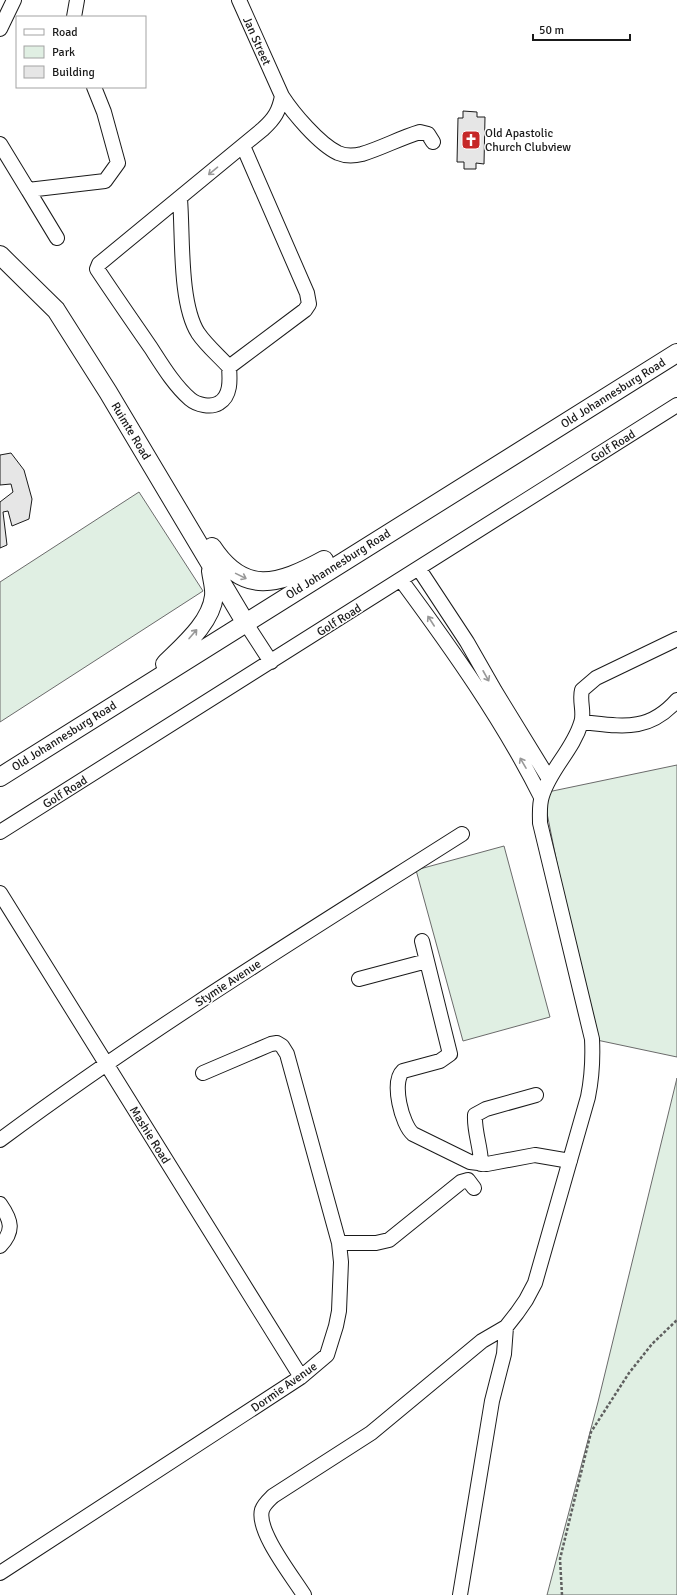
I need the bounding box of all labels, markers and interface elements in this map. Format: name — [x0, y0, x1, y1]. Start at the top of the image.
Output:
street label: Jan Street — [239, 15, 274, 68]
legend — [16, 16, 146, 88]
scale bar — [533, 16, 630, 42]
text: 50 m — [539, 23, 564, 38]
text: Road — [52, 25, 78, 40]
text: Park — [52, 45, 75, 60]
text: Building — [52, 65, 95, 80]
place label: Old Apastolic Church Clubview — [485, 126, 571, 155]
church icon: Old Apastolic Church Clubview — [460, 129, 482, 151]
one-way arrow — [208, 167, 219, 176]
street label: Old Johannesburg Road — [558, 355, 668, 432]
street label: Ruimte Road — [107, 400, 154, 463]
street label: Golf Road — [588, 427, 638, 466]
street label: Old Johannesburg Road — [283, 526, 393, 603]
one-way arrow — [235, 573, 247, 580]
street label: Golf Road — [314, 601, 364, 640]
one-way arrow — [427, 616, 435, 627]
one-way arrow — [188, 629, 197, 640]
one-way arrow — [483, 670, 490, 682]
street label: Old Johannesburg Road — [9, 698, 119, 775]
one-way arrow — [519, 757, 527, 769]
street label: Golf Road — [40, 773, 90, 812]
street label: Stymie Avenue — [193, 957, 264, 1010]
street label: Mashie Road — [126, 1104, 173, 1167]
street label: Dormie Avenue — [248, 1359, 320, 1416]

